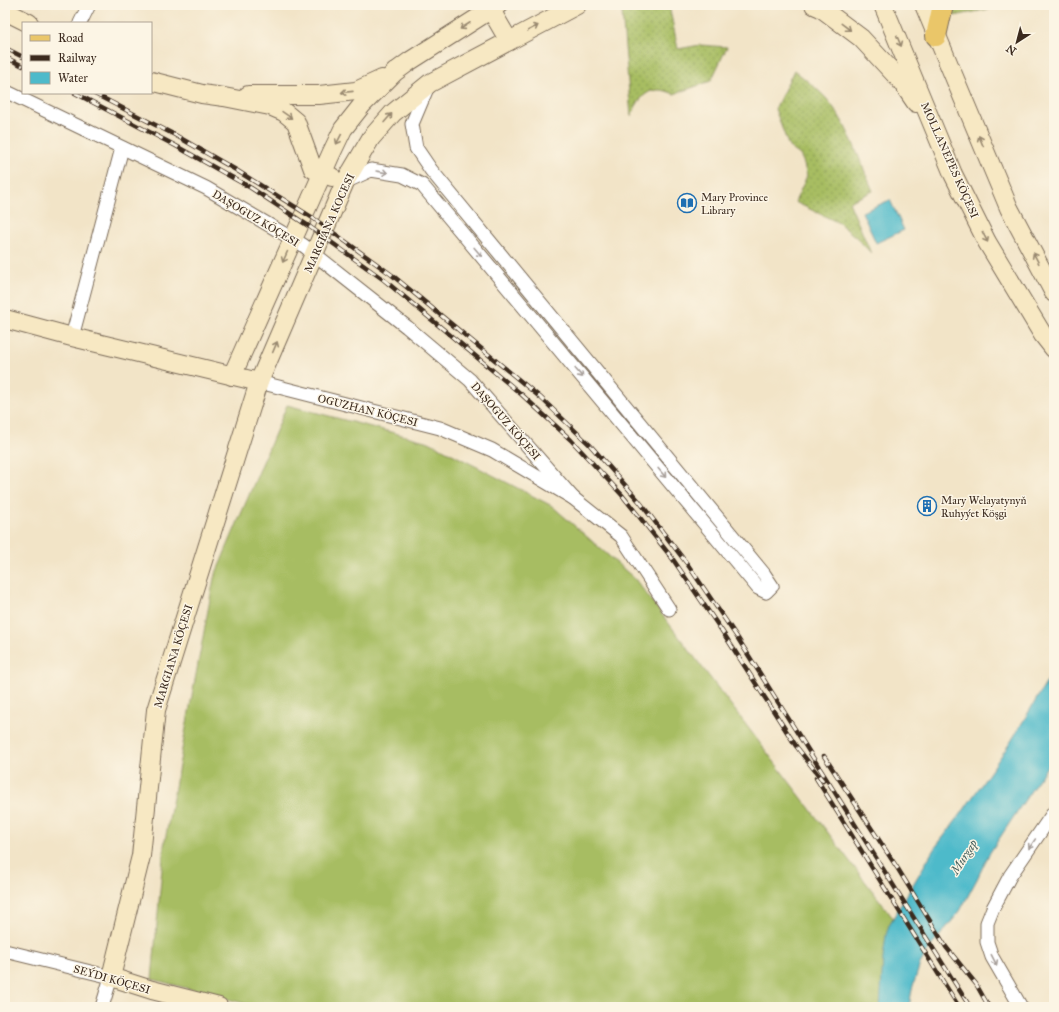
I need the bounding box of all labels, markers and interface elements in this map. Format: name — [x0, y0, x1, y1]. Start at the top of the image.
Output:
legend — [22, 22, 152, 94]
one-way arrow — [460, 22, 471, 30]
north arrow — [997, 22, 1037, 62]
one-way arrow — [840, 23, 851, 31]
one-way arrow — [527, 24, 539, 31]
text: Road — [58, 31, 84, 45]
one-way arrow — [895, 35, 903, 47]
text: N — [1003, 41, 1019, 58]
text: Railway — [58, 51, 97, 65]
text: Water — [58, 71, 88, 85]
one-way arrow — [341, 88, 354, 96]
street label: MOLLANEPES KÖÇESI — [918, 100, 982, 221]
one-way arrow — [282, 111, 293, 119]
one-way arrow — [383, 114, 392, 124]
one-way arrow — [334, 132, 342, 144]
one-way arrow — [977, 135, 984, 147]
one-way arrow — [375, 168, 388, 176]
street label: MARGIANA KOCESI — [302, 171, 357, 275]
street label: DAŞOGUZ KÖÇESI — [210, 187, 302, 250]
place label: Mary Province Library — [701, 191, 768, 217]
library icon: Mary Province Library — [676, 192, 698, 214]
one-way arrow — [982, 230, 989, 242]
one-way arrow — [473, 247, 482, 257]
one-way arrow — [281, 251, 288, 263]
one-way arrow — [1032, 253, 1039, 265]
one-way arrow — [272, 341, 279, 353]
one-way arrow — [574, 368, 583, 379]
street label: DAŞOGUZ KÖÇESI — [468, 379, 544, 463]
street label: OGUZHAN KÖÇESI — [316, 391, 420, 429]
one-way arrow — [658, 468, 667, 479]
place label: Mary Welayatynyň Ruhyýet Köşgi — [941, 494, 1026, 520]
building icon: Mary Welayatynyň Ruhyýet Köşgi — [916, 495, 938, 517]
street label: MARGIANA KÖÇESI — [151, 602, 196, 710]
water label: Murgap — [947, 837, 981, 878]
one-way arrow — [1028, 838, 1036, 849]
one-way arrow — [991, 954, 998, 966]
street label: SEÝDI KÖÇESI — [72, 961, 152, 997]

